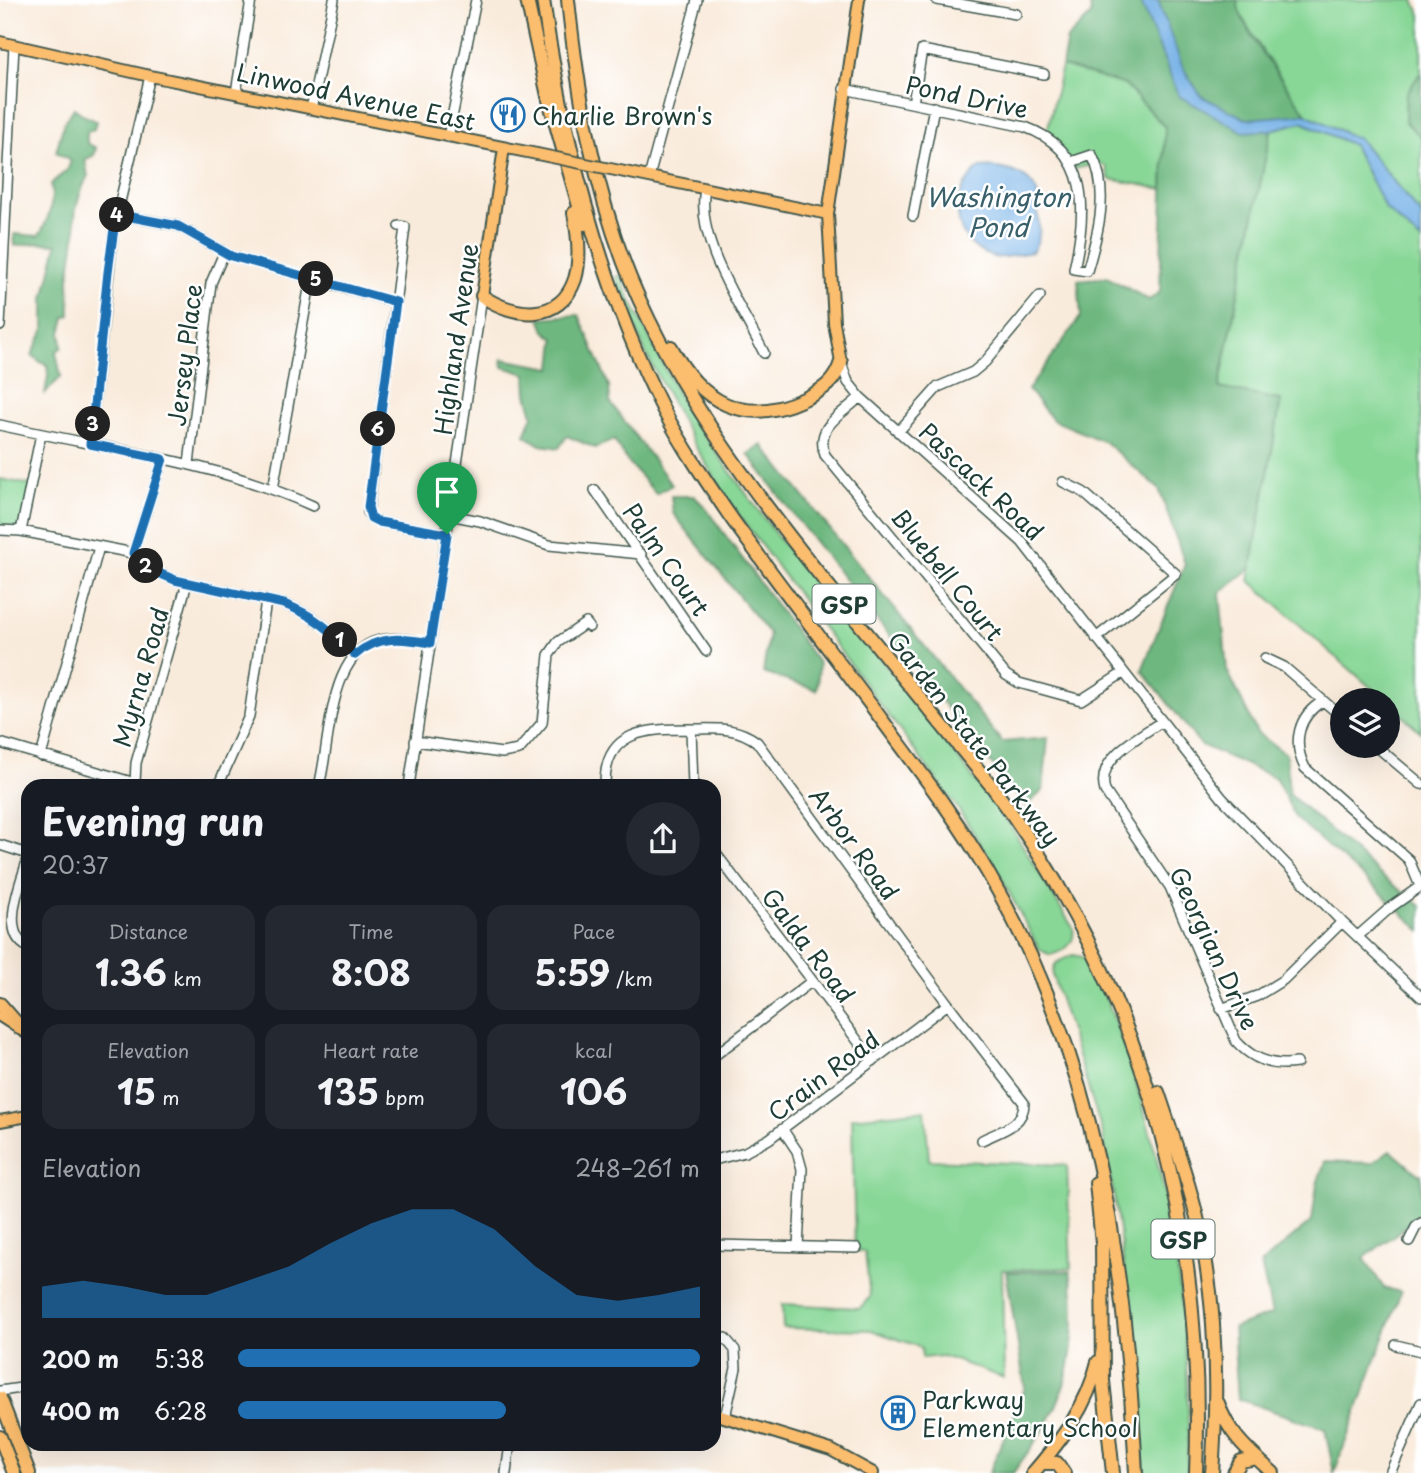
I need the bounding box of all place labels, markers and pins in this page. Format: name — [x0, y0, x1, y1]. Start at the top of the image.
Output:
restaurant icon: Charlie Brown's — [489, 96, 527, 134]
place label: Charlie Brown's — [532, 97, 712, 133]
pin: 4 — [100, 198, 134, 232]
pin: 5 — [298, 262, 334, 296]
pin: 3 — [76, 406, 110, 442]
pin: 6 — [360, 412, 396, 446]
pin — [417, 462, 477, 534]
pin: 2 — [128, 548, 164, 584]
pin: 1 — [322, 622, 358, 658]
place label: Parkway Elementary School — [922, 1381, 1138, 1445]
building icon: Parkway Elementary School — [879, 1394, 917, 1432]

